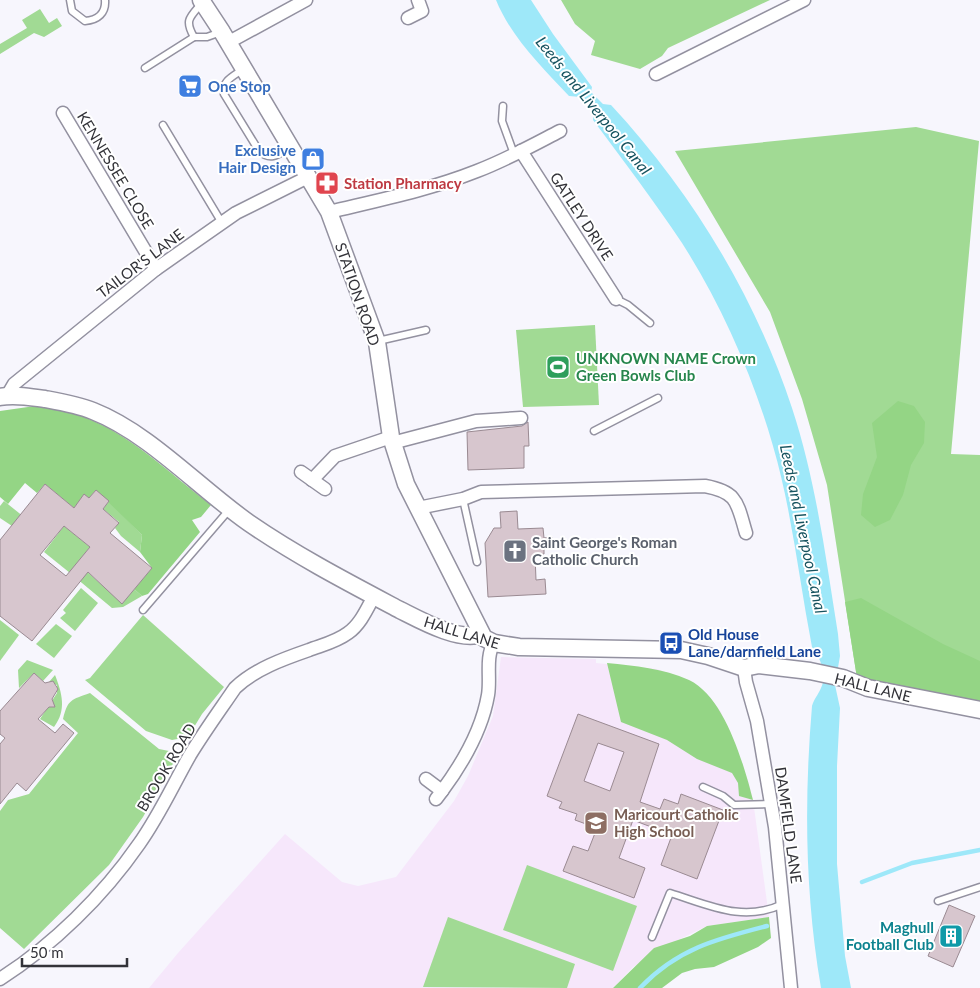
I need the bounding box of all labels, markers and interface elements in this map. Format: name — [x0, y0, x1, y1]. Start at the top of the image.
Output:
water label: Leeds and Liverpool Canal — [532, 32, 656, 178]
supermarket icon: One Stop — [177, 73, 203, 99]
place label: One Stop — [208, 77, 271, 95]
street label: KENNESSEE CLOSE — [74, 108, 158, 232]
place label: Exclusive Hair Design — [218, 141, 296, 176]
shop icon: Exclusive Hair Design — [300, 146, 326, 172]
street label: GATLEY DRIVE — [547, 168, 617, 264]
pharmacy icon: Station Pharmacy — [314, 170, 340, 196]
place label: Station Pharmacy — [344, 174, 462, 192]
street label: TAILOR'S LANE — [93, 225, 187, 301]
street label: STATION ROAD — [332, 240, 384, 348]
place label: UNKNOWN NAME Crown Green Bowls Club — [576, 349, 756, 384]
sports icon: UNKNOWN NAME Crown Green Bowls Club — [545, 354, 571, 380]
water label: Leeds and Liverpool Canal — [777, 443, 831, 616]
place label: Saint George's Roman Catholic Church — [532, 533, 677, 568]
church icon: Saint George's Roman Catholic Church — [502, 538, 528, 564]
street label: HALL LANE — [422, 612, 502, 652]
place label: Old House Lane/darnfield Lane — [688, 625, 821, 660]
bus stop icon: Old House Lane/darnfield Lane — [658, 630, 684, 656]
street label: HALL LANE — [833, 669, 913, 705]
street label: BROOK ROAD — [133, 720, 199, 814]
street label: DAMFIELD LANE — [772, 766, 806, 884]
place label: Maricourt Catholic High School — [614, 805, 739, 840]
school or university icon: Maricourt Catholic High School — [583, 810, 609, 836]
place label: Maghull Football Club — [846, 918, 934, 953]
building icon: Maghull Football Club — [938, 923, 964, 949]
scale bar — [22, 936, 128, 968]
text: 50 m — [30, 943, 64, 961]

